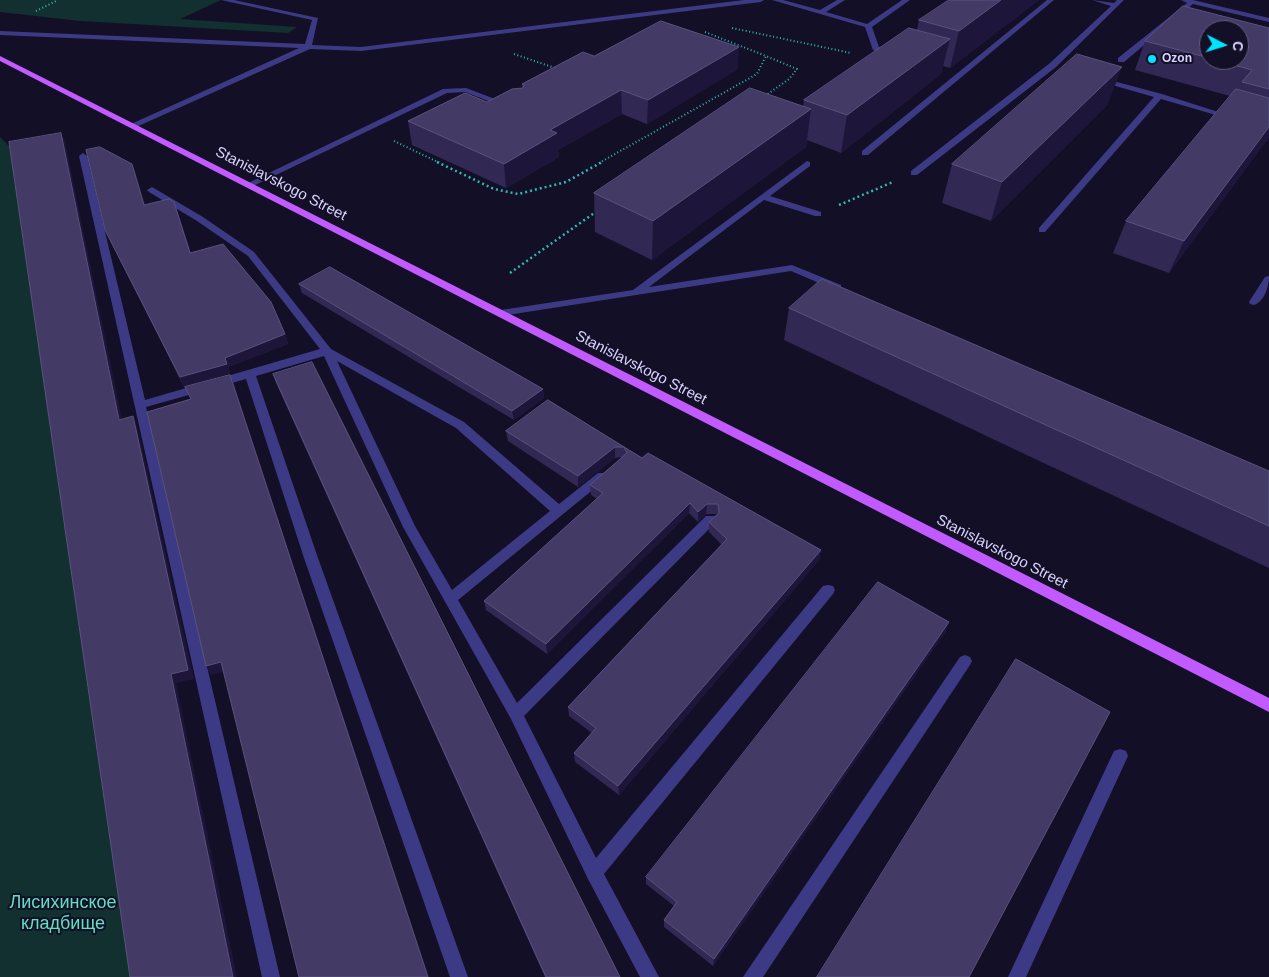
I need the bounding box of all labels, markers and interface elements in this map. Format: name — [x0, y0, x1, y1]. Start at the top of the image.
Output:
north arrow — [1199, 20, 1249, 70]
text: С — [1230, 40, 1246, 52]
place label: Ozon — [1162, 52, 1192, 66]
marker: Ozon — [1146, 53, 1158, 65]
street label: Stanislavskogo Street — [212, 143, 350, 225]
street label: Stanislavskogo Street — [572, 327, 710, 409]
street label: Stanislavskogo Street — [933, 511, 1071, 593]
park label: Лисихинское кладбище — [9, 892, 117, 934]

